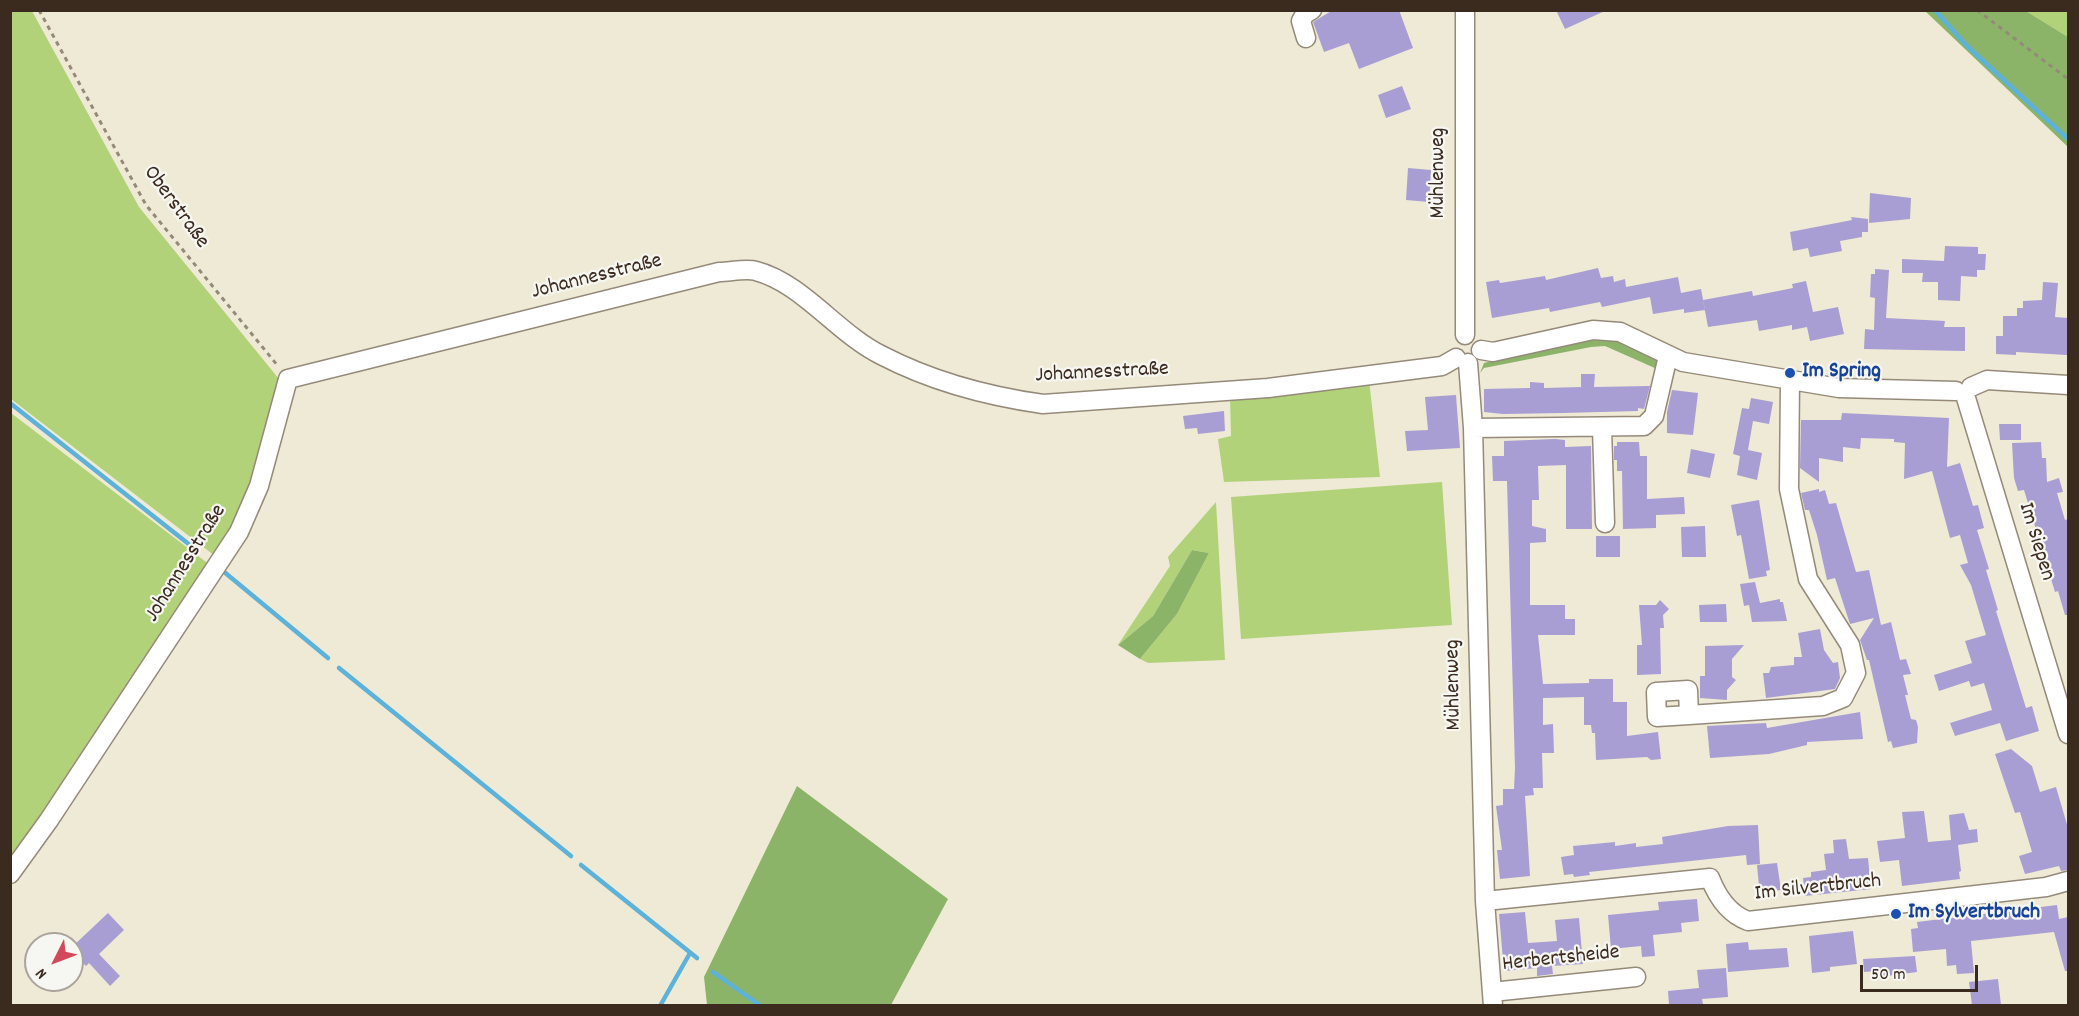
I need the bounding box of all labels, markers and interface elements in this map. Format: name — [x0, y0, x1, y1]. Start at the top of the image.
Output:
street label: Mühlenweg — [1427, 127, 1453, 219]
street label: Oberstraße — [136, 161, 214, 255]
street label: Johannesstraße — [529, 249, 665, 307]
street label: Johannesstraße — [1035, 357, 1169, 391]
place label: Im Spring — [1802, 360, 1881, 386]
marker: Im Spring — [1783, 366, 1797, 380]
street label: Johannesstraße — [140, 500, 234, 628]
street label: Im Siepen — [2011, 500, 2059, 584]
street label: Mühlenweg — [1441, 639, 1469, 731]
street label: Im Silvertbruch — [1753, 869, 1883, 909]
place label: Im Sylvertbruch — [1908, 901, 2040, 927]
marker: Im Sylvertbruch — [1889, 907, 1903, 921]
north arrow — [24, 932, 84, 992]
street label: Herbertsheide — [1501, 941, 1621, 979]
scale bar — [1863, 953, 1982, 991]
text: N — [31, 962, 53, 984]
text: 50 m — [1871, 963, 1906, 988]

